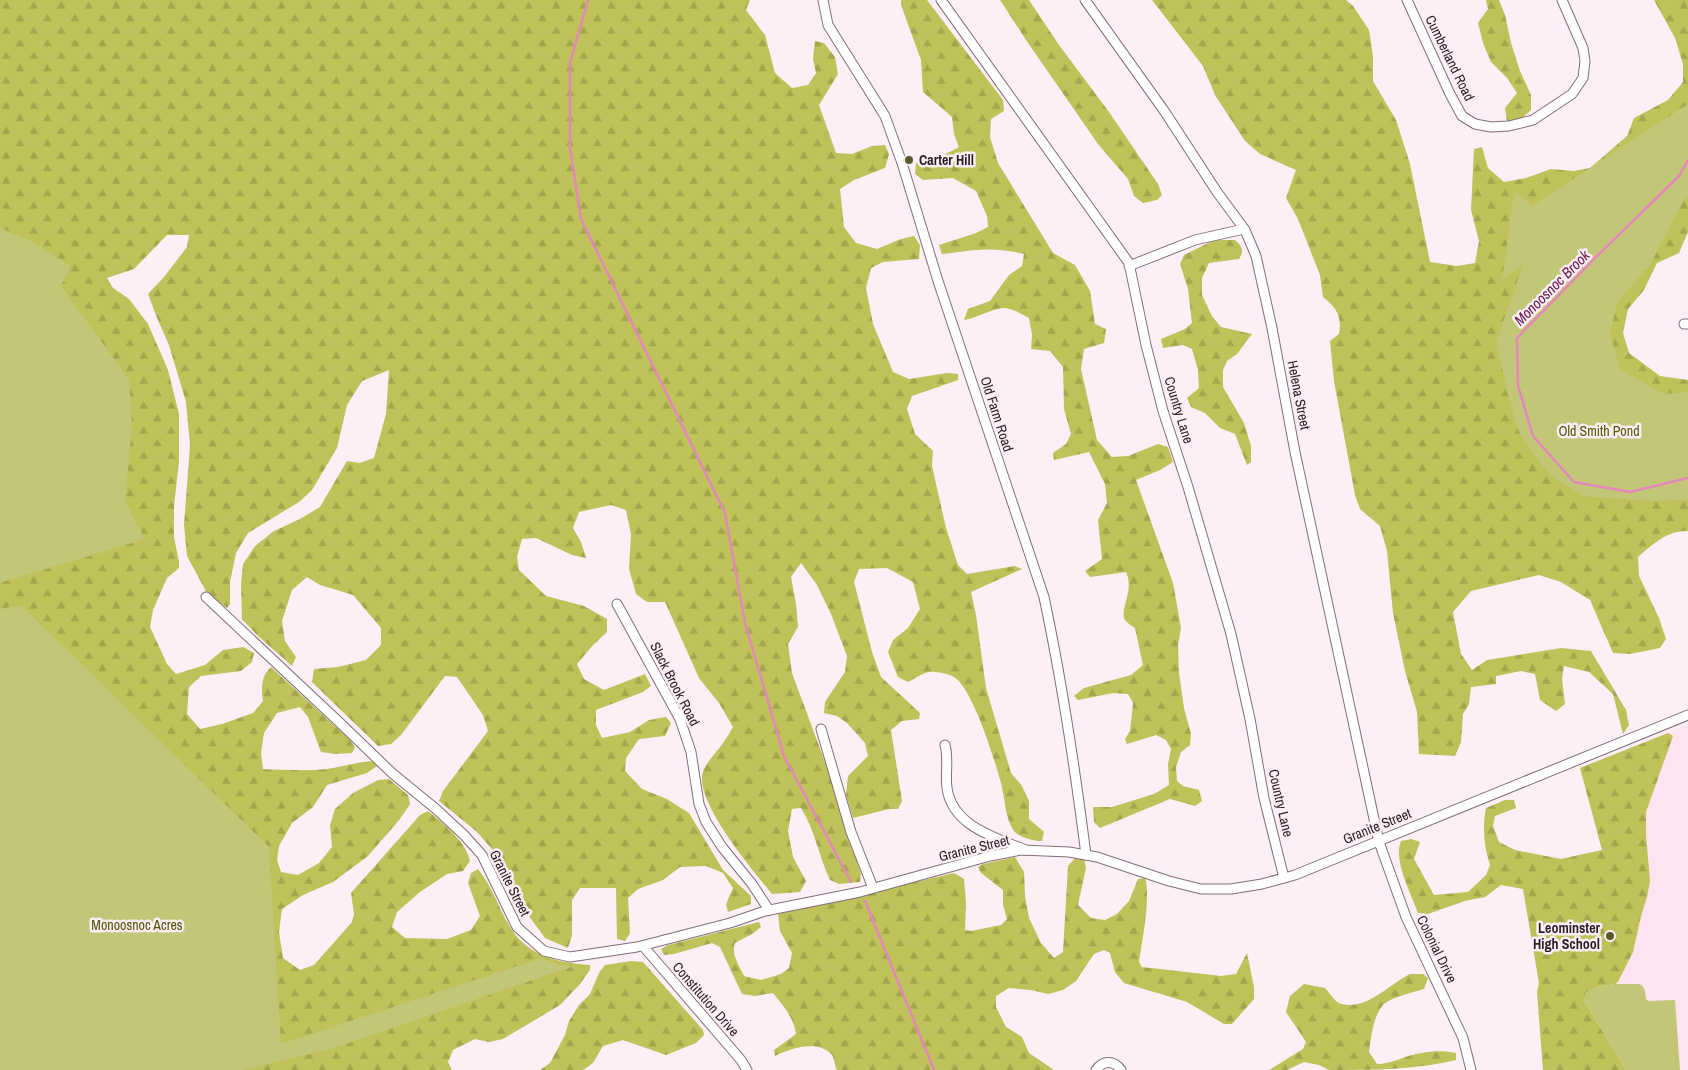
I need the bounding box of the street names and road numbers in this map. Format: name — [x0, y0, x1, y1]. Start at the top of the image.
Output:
street label: Cumberland Road — [1421, 12, 1479, 104]
street label: Helena Street — [1283, 359, 1315, 431]
street label: Old Farm Road — [976, 374, 1018, 454]
street label: Country Lane — [1160, 374, 1198, 446]
street label: Slack Brook Road — [646, 639, 704, 729]
street label: Country Lane — [1264, 767, 1298, 839]
street label: Granite Street — [1340, 804, 1414, 848]
street label: Granite Street — [937, 831, 1011, 865]
street label: Granite Street — [486, 847, 534, 919]
street label: Colonial Drive — [1413, 912, 1461, 986]
street label: Constitution Drive — [669, 958, 743, 1040]

